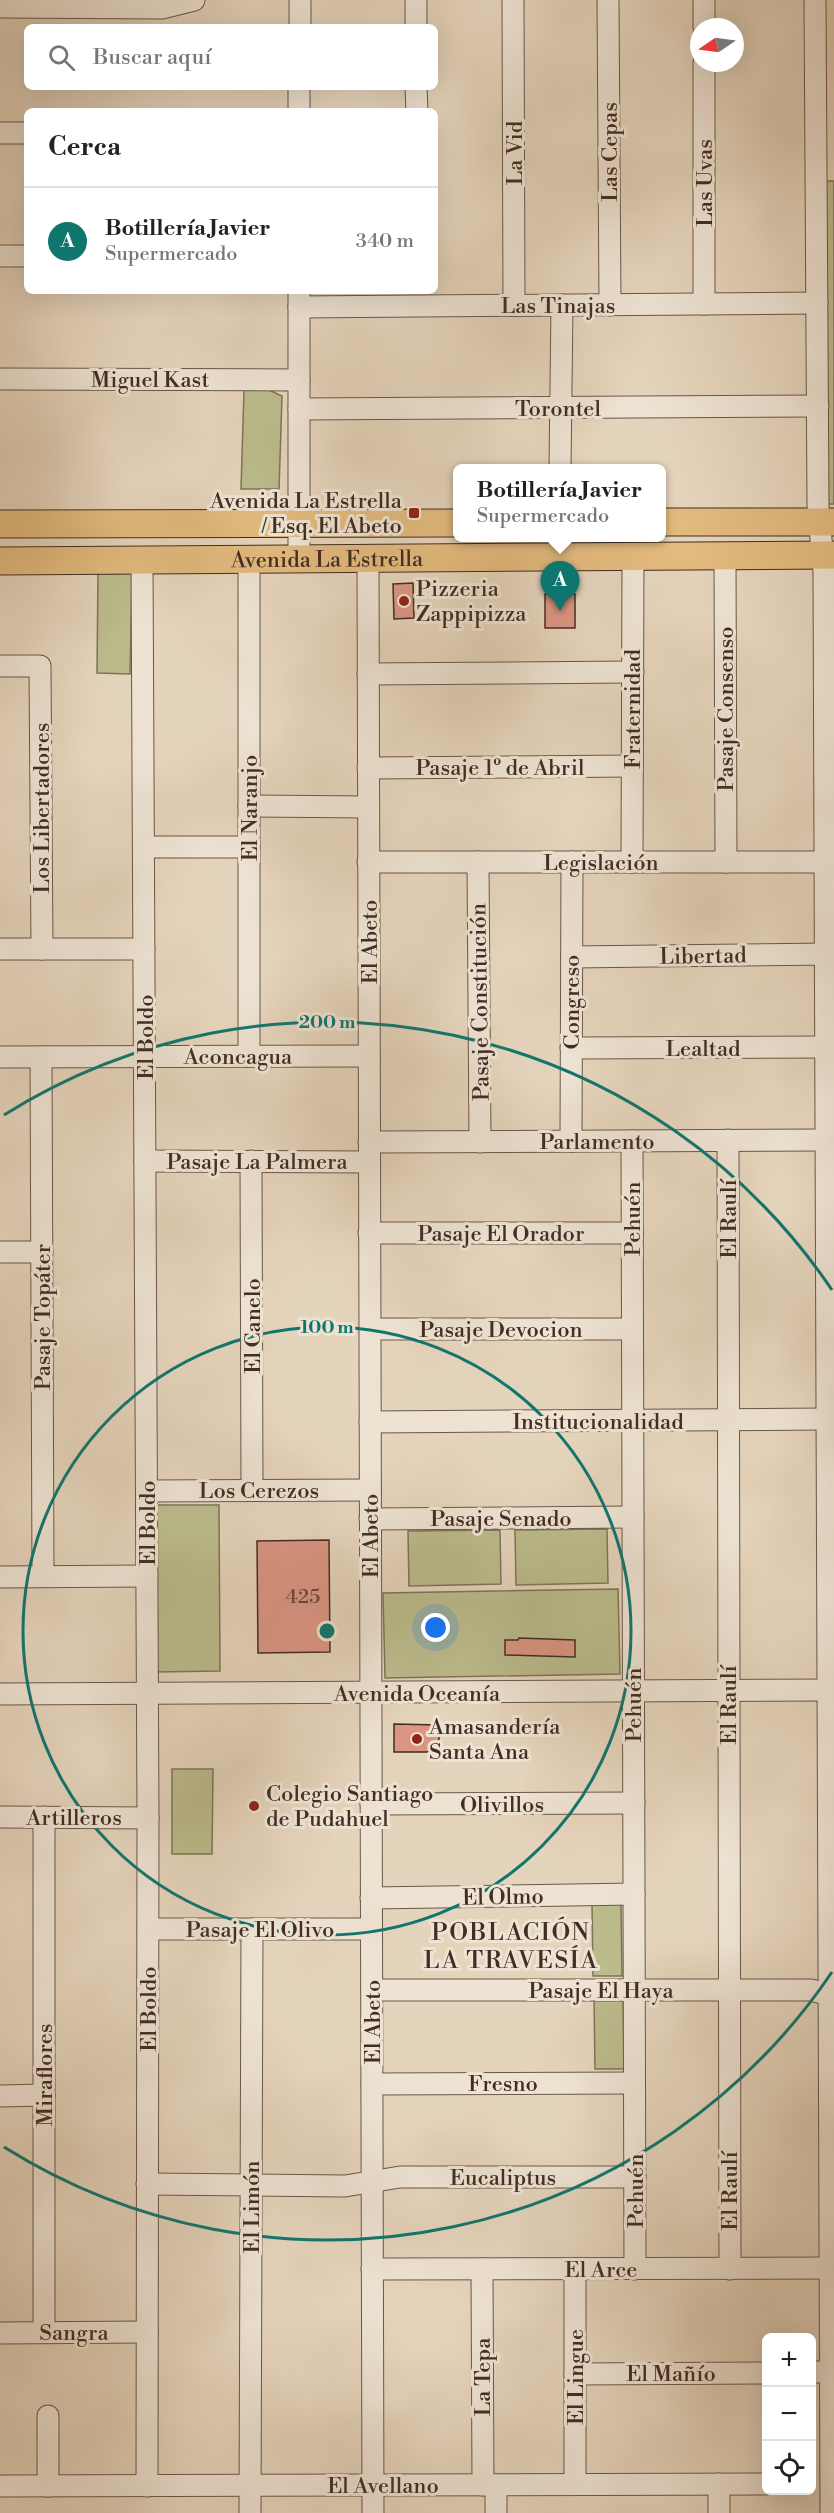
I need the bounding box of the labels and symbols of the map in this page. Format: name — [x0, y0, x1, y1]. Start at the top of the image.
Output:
north arrow — [690, 18, 744, 72]
street label: Las Cepas — [597, 102, 624, 202]
street label: La Vid — [502, 120, 529, 185]
street label: Las Uvas — [692, 139, 719, 227]
street label: Las Tinajas — [501, 293, 615, 320]
street label: Miguel Kast — [91, 367, 209, 394]
street label: Torontel — [515, 396, 601, 423]
place label: Avenida La Estrella / Esq. El Abeto — [209, 488, 403, 540]
marker: Avenida La Estrella / Esq. El Abeto — [407, 506, 421, 520]
street label: Avenida La Estrella — [230, 546, 424, 574]
pin: A — [540, 562, 580, 611]
place label: Pizzeria Zappipizza — [416, 576, 527, 628]
marker: Pizzeria Zappipizza — [397, 594, 411, 608]
street label: Pasaje Consenso — [713, 627, 740, 791]
street label: Fraternidad — [620, 649, 647, 769]
street label: Los Libertadores — [29, 723, 56, 893]
street label: El Naranjo — [237, 755, 264, 861]
street label: Pasaje 1º de Abril — [415, 755, 585, 782]
street label: Legislación — [543, 850, 659, 877]
street label: El Abeto — [357, 900, 384, 984]
street label: Pasaje Constitución — [465, 903, 496, 1101]
street label: Libertad — [659, 942, 747, 971]
street label: Congreso — [559, 955, 586, 1049]
street label: El Boldo — [133, 994, 160, 1080]
text: 200 m — [299, 1011, 356, 1034]
street label: Lealtad — [665, 1036, 741, 1063]
street label: Aconcagua — [183, 1044, 293, 1071]
street label: Parlamento — [539, 1129, 655, 1156]
street label: Pasaje La Palmera — [166, 1149, 348, 1176]
street label: El Raulí — [716, 1179, 743, 1259]
street label: Pehuén — [620, 1182, 647, 1256]
street label: Pasaje El Orador — [418, 1221, 584, 1248]
street label: Pasaje Topáter — [30, 1244, 57, 1390]
street label: El Canelo — [240, 1278, 267, 1374]
text: 100 m — [300, 1316, 354, 1339]
street label: Pasaje Devocion — [419, 1317, 583, 1344]
street label: Institucionalidad — [512, 1409, 684, 1436]
street label: Los Cerezos — [199, 1478, 319, 1505]
street label: El Boldo — [135, 1480, 162, 1566]
street label: El Abeto — [358, 1494, 385, 1578]
street label: Pasaje Senado — [430, 1506, 572, 1533]
house number: 425 — [286, 1585, 320, 1610]
your location — [421, 1613, 450, 1642]
centre of rings — [317, 1621, 337, 1641]
street label: El Raulí — [716, 1665, 743, 1745]
street label: Pehuén — [621, 1668, 648, 1742]
street label: Avenida Oceanía — [333, 1681, 501, 1708]
place label: Amasandería Santa Ana — [428, 1714, 561, 1766]
marker: Amasandería Santa Ana — [410, 1732, 424, 1746]
place label: Colegio Santiago de Pudahuel — [266, 1781, 433, 1833]
street label: Olivillos — [460, 1792, 544, 1819]
marker: Colegio Santiago de Pudahuel — [247, 1799, 261, 1813]
street label: Artilleros — [25, 1805, 122, 1832]
street label: El Olmo — [462, 1883, 544, 1912]
district label: POBLACIÓN LA TRAVESÍA — [424, 1916, 598, 1976]
street label: Pasaje El Olivo — [186, 1917, 334, 1944]
street label: El Boldo — [136, 1966, 163, 2052]
street label: Pasaje El Haya — [528, 1978, 674, 2005]
street label: El Abeto — [360, 1980, 387, 2064]
street label: Miraflores — [32, 2024, 59, 2126]
street label: Fresno — [468, 2071, 538, 2098]
street label: El Raulí — [717, 2151, 744, 2231]
street label: Pehuén — [623, 2154, 650, 2228]
street label: El Limón — [239, 2161, 266, 2253]
street label: Eucaliptus — [450, 2165, 556, 2192]
street label: El Arce — [565, 2257, 637, 2284]
street label: Sangra — [39, 2320, 110, 2347]
street label: El Lingue — [563, 2329, 590, 2425]
street label: La Tepa — [470, 2337, 497, 2416]
street label: El Mañío — [626, 2361, 716, 2388]
street label: El Avellano — [327, 2473, 439, 2500]

